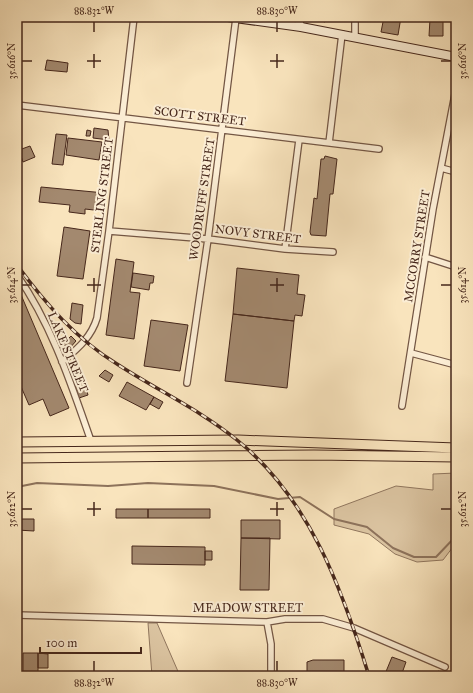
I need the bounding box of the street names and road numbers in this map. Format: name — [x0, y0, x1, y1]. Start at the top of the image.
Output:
street label: SCOTT STREET — [153, 103, 247, 129]
street label: STERLING STREET — [88, 136, 116, 254]
street label: WOODRUFF STREET — [186, 137, 218, 261]
street label: MCCORRY STREET — [401, 189, 433, 303]
street label: NOVY STREET — [214, 222, 302, 246]
street label: LAKE STREET — [45, 310, 91, 394]
street label: MEADOW STREET — [193, 601, 303, 615]

